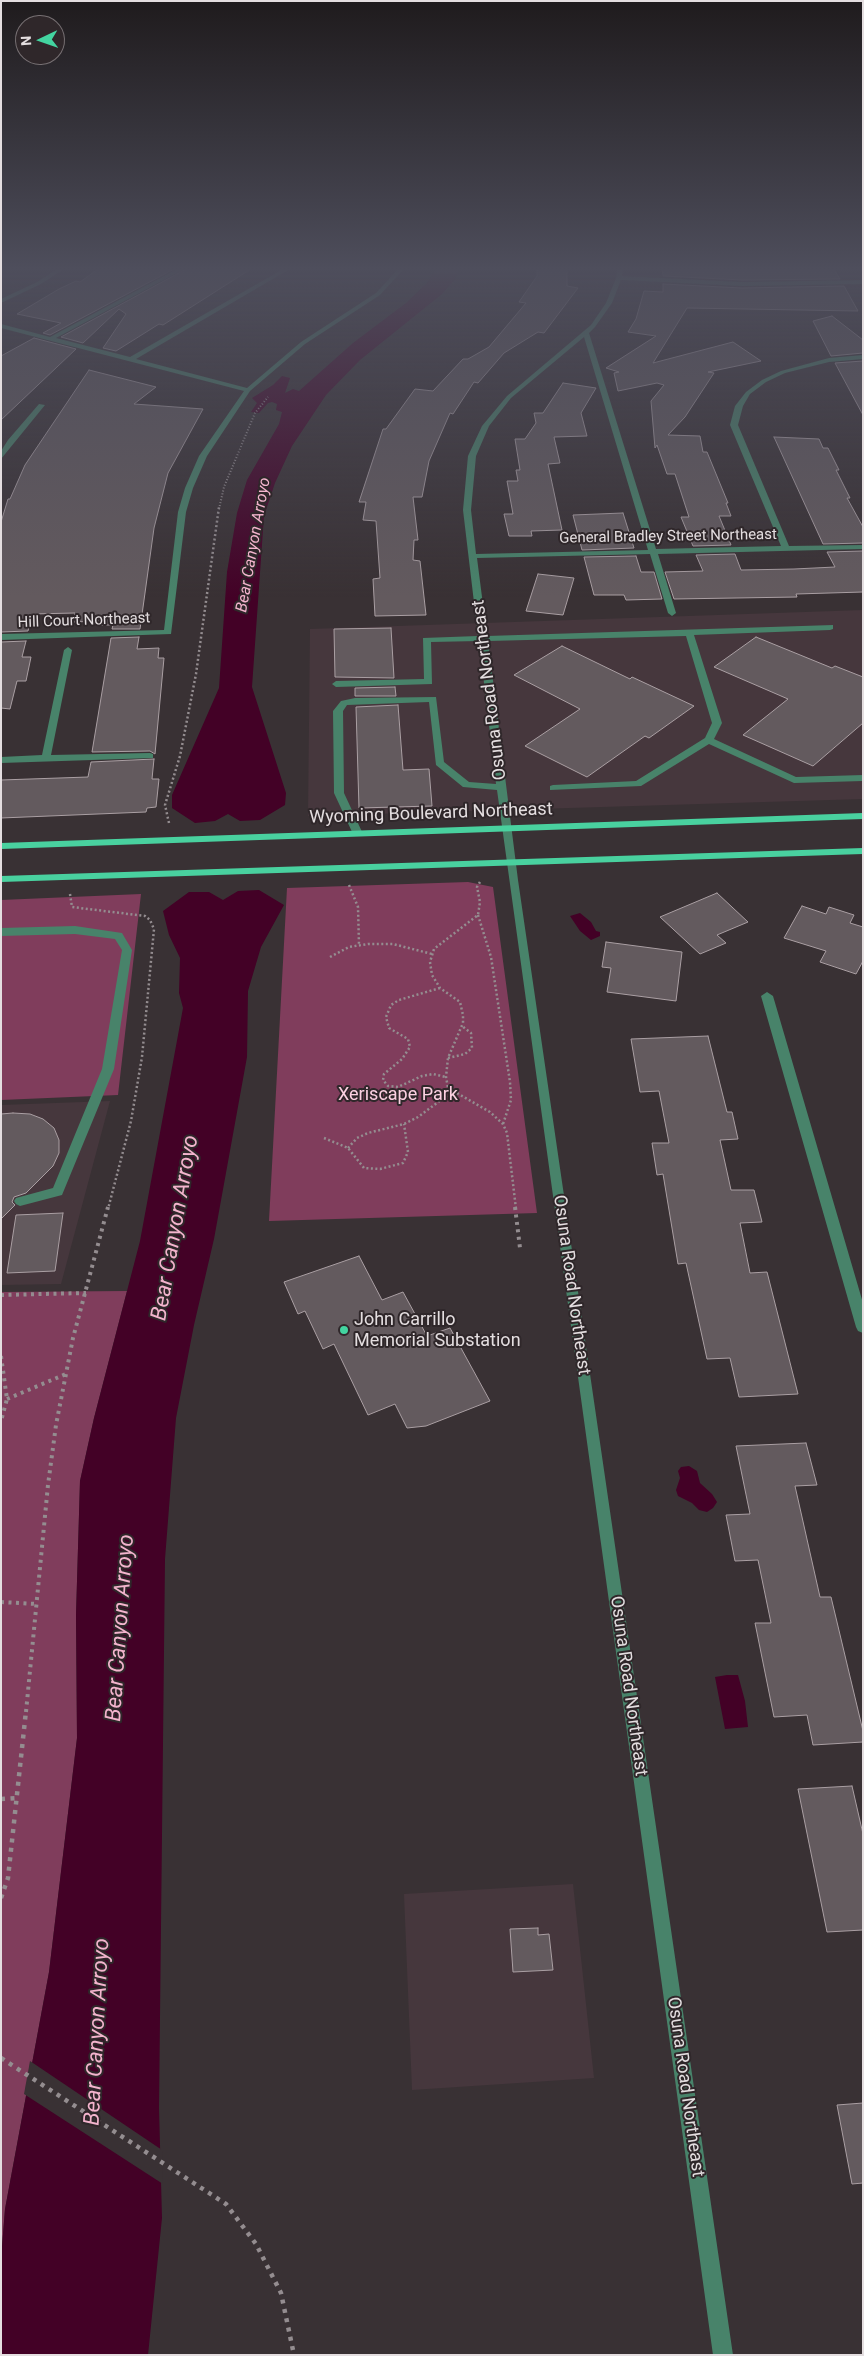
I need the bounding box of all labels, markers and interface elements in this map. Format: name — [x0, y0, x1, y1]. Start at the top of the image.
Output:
north arrow — [15, 15, 65, 65]
text: N — [18, 35, 34, 46]
water label: Bear Canyon Arroyo — [233, 476, 275, 614]
street label: General Bradley Street Northeast — [559, 526, 777, 548]
street label: Osuna Road Northeast — [468, 599, 512, 781]
street label: Hill Court Northeast — [17, 610, 151, 632]
street label: Wyoming Boulevard Northeast — [309, 799, 553, 829]
park label: Xeriscape Park — [338, 1084, 458, 1106]
water label: Bear Canyon Arroyo — [147, 1133, 205, 1323]
street label: Osuna Road Northeast — [548, 1194, 594, 1376]
place label: John Carrillo Memorial Substation — [354, 1309, 521, 1352]
marker: John Carrillo Memorial Substation — [338, 1324, 350, 1336]
water label: Bear Canyon Arroyo — [101, 1533, 141, 1723]
street label: Osuna Road Northeast — [605, 1595, 651, 1777]
water label: Bear Canyon Arroyo — [80, 1938, 116, 2126]
street label: Osuna Road Northeast — [662, 1996, 708, 2178]

